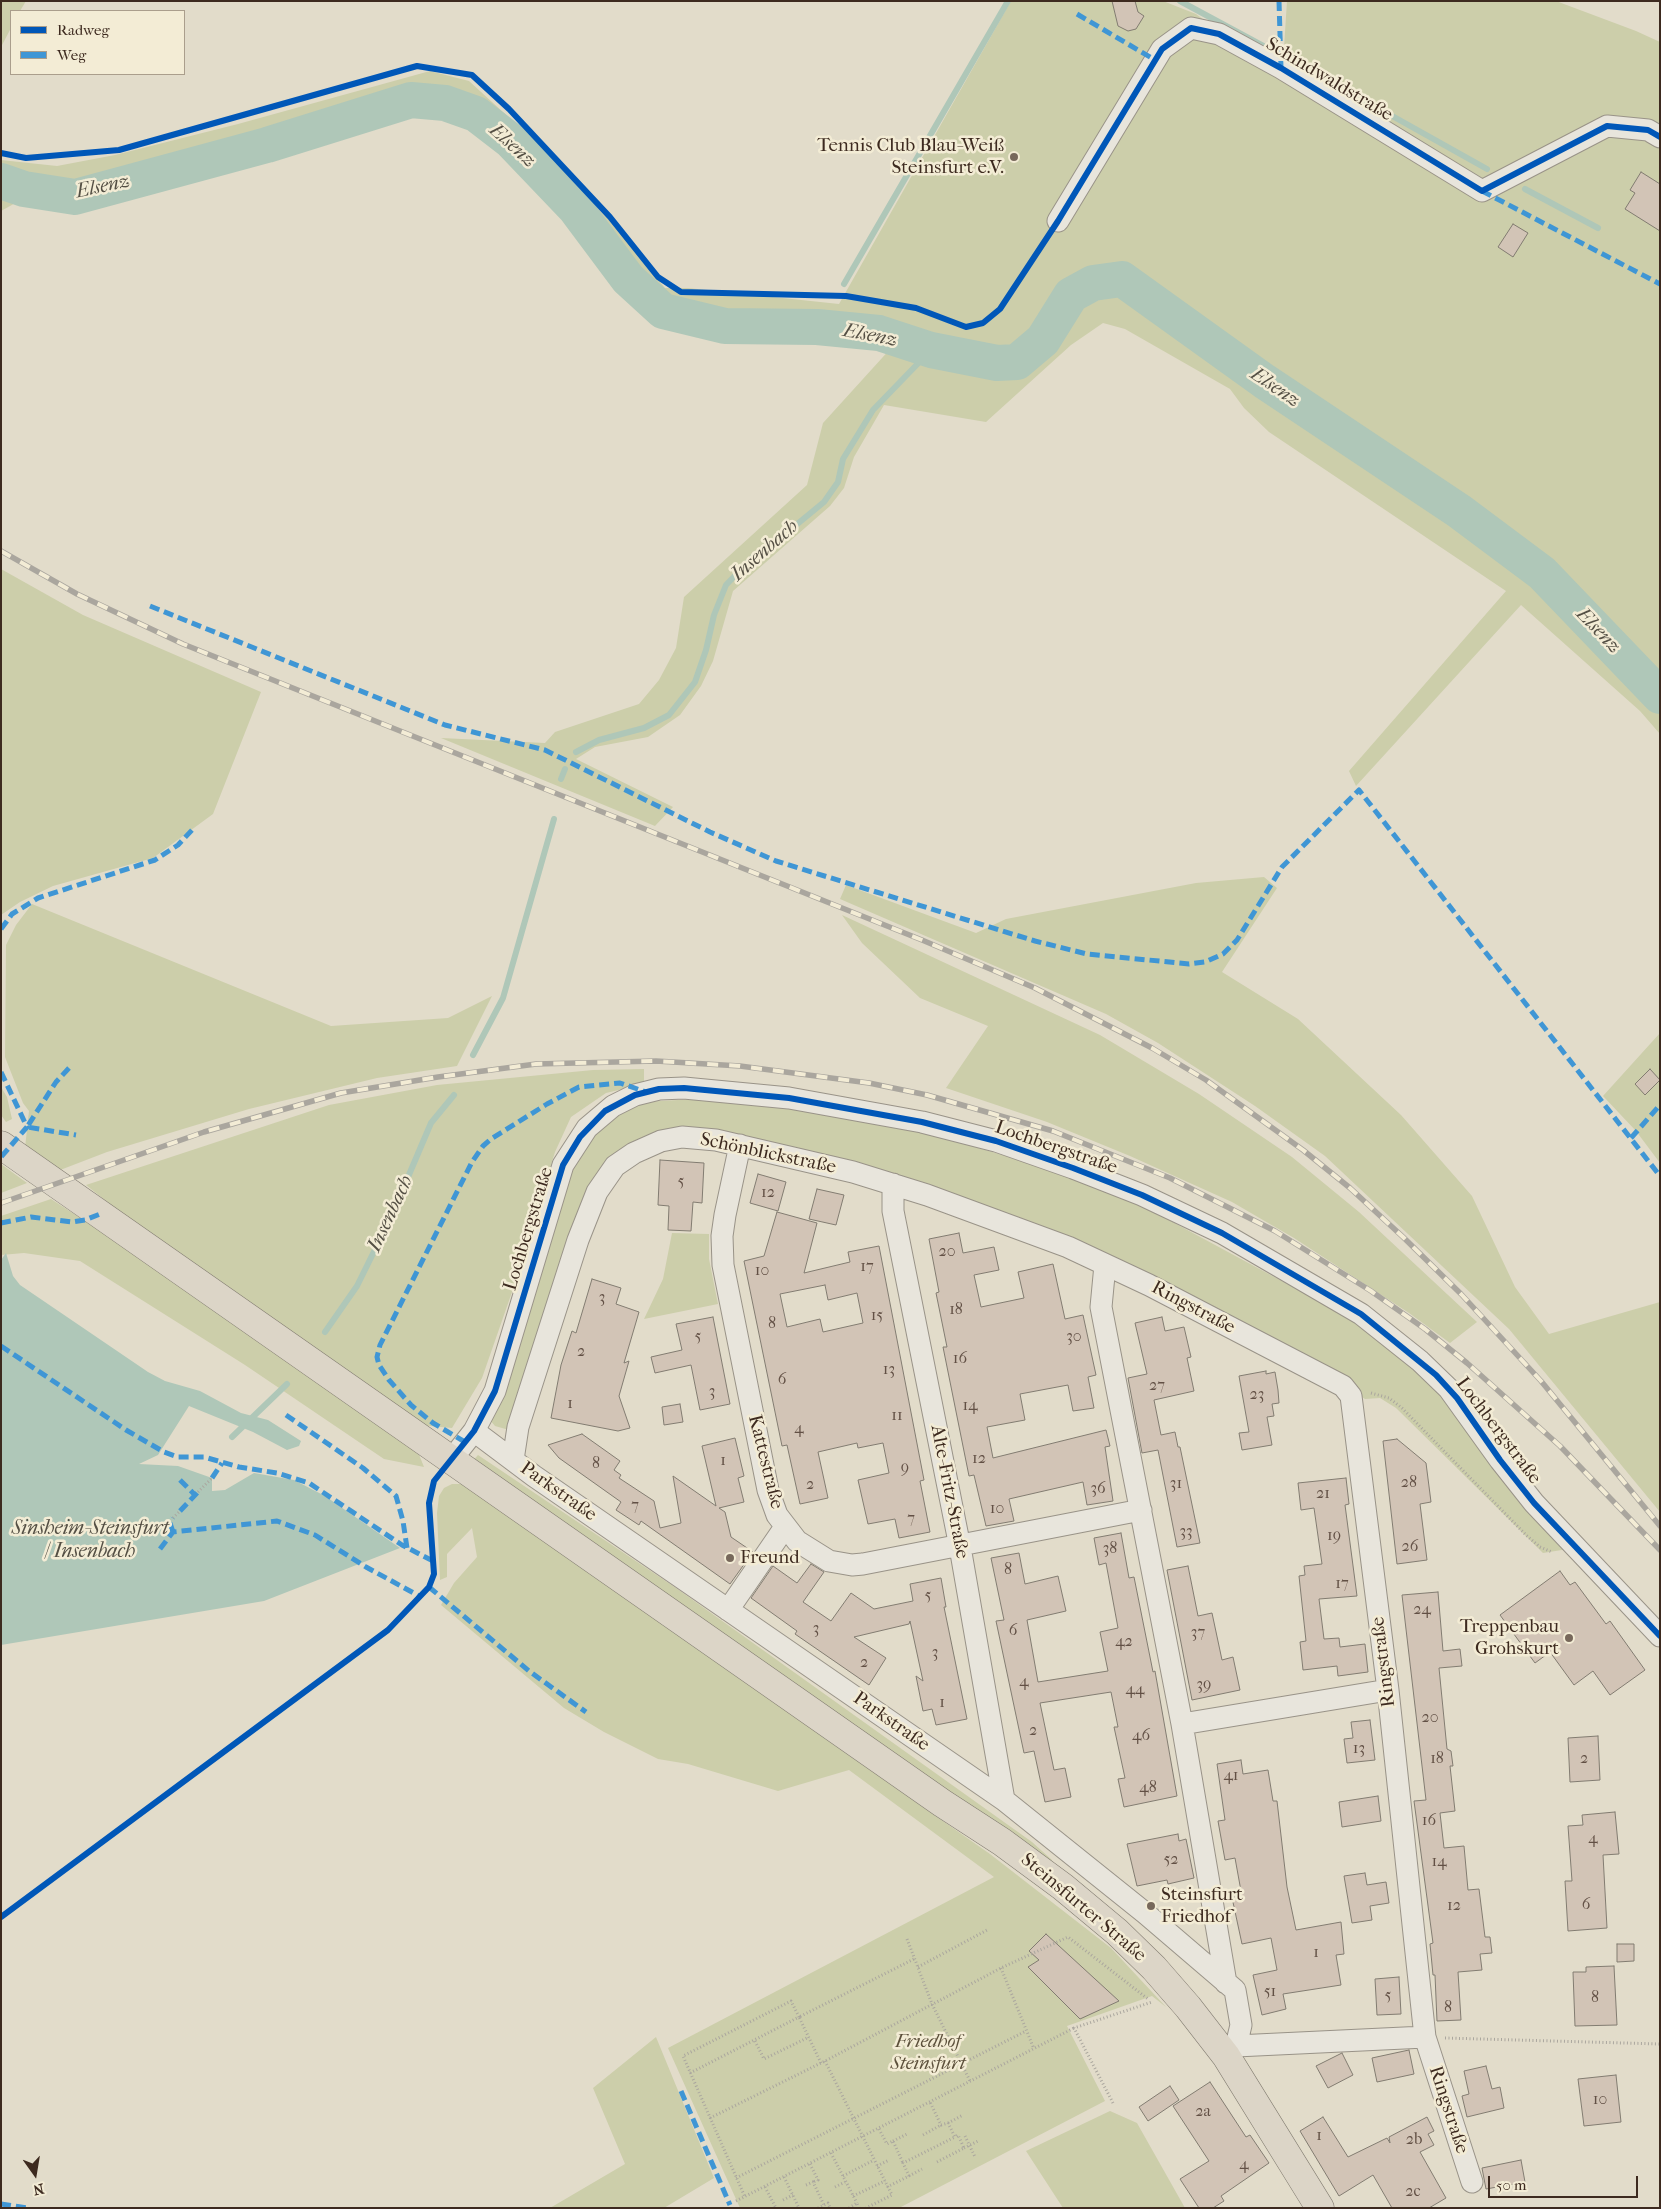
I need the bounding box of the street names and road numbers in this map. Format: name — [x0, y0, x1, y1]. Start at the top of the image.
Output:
street label: Schindwaldstraße — [1261, 33, 1397, 127]
street label: Lochbergstraße — [992, 1116, 1120, 1180]
street label: Schönblickstraße — [698, 1128, 838, 1180]
street label: Lochbergstraße — [499, 1164, 559, 1294]
street label: Ringstraße — [1147, 1277, 1239, 1339]
street label: Lochbergstraße — [1450, 1373, 1546, 1489]
street label: Kattestraße — [742, 1413, 788, 1511]
street label: Alte-Fritz-Straße — [925, 1423, 973, 1561]
street label: Parkstraße — [515, 1457, 601, 1527]
street label: Ringstraße — [1367, 1615, 1401, 1709]
street label: Parkstraße — [848, 1687, 934, 1757]
street label: Steinsfurter Straße — [1016, 1849, 1150, 1967]
street label: Ringstraße — [1423, 2063, 1473, 2157]

